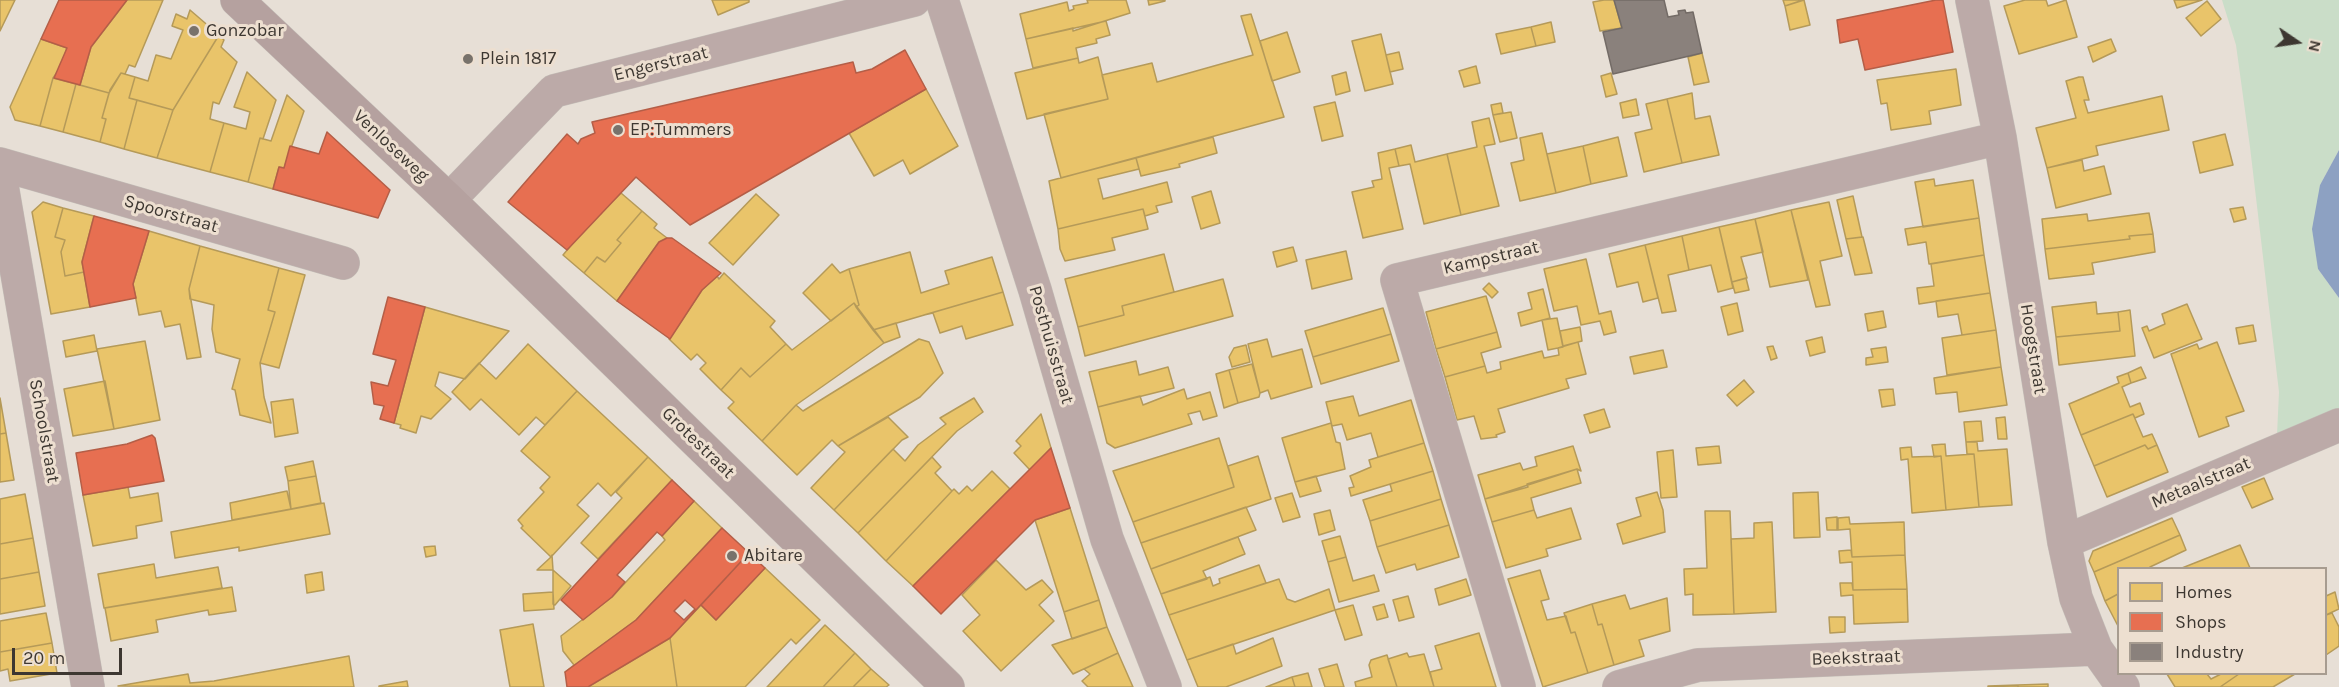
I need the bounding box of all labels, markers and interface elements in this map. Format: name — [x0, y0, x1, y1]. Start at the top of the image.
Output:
north arrow — [2267, 12, 2327, 72]
place label: Gonzobar — [206, 20, 284, 42]
marker: Gonzobar — [187, 24, 201, 38]
text: N — [2304, 38, 2326, 54]
street label: Engerstraat — [612, 42, 710, 86]
place label: Plein 1817 — [480, 48, 556, 70]
marker: Plein 1817 — [461, 52, 475, 66]
street label: Venloseweg — [349, 105, 433, 187]
place label: EP:Tummers — [630, 119, 732, 141]
marker: EP:Tummers — [611, 123, 625, 137]
street label: Spoorstraat — [121, 190, 221, 238]
street label: Kampstraat — [1441, 237, 1541, 279]
street label: Posthuisstraat — [1024, 283, 1078, 407]
street label: Hoogstraat — [2015, 302, 2051, 396]
street label: Schoolstraat — [24, 377, 64, 485]
street label: Grotestraat — [657, 403, 739, 483]
street label: Metaalstraat — [2148, 452, 2254, 514]
place label: Abitare — [744, 545, 803, 567]
marker: Abitare — [725, 549, 739, 563]
legend — [2117, 567, 2327, 675]
text: Homes — [2175, 581, 2232, 603]
text: Shops — [2175, 611, 2227, 633]
scale bar — [15, 636, 124, 674]
text: Industry — [2175, 641, 2244, 663]
street label: Beekstraat — [1811, 646, 1901, 670]
text: 20 m — [23, 647, 65, 669]

